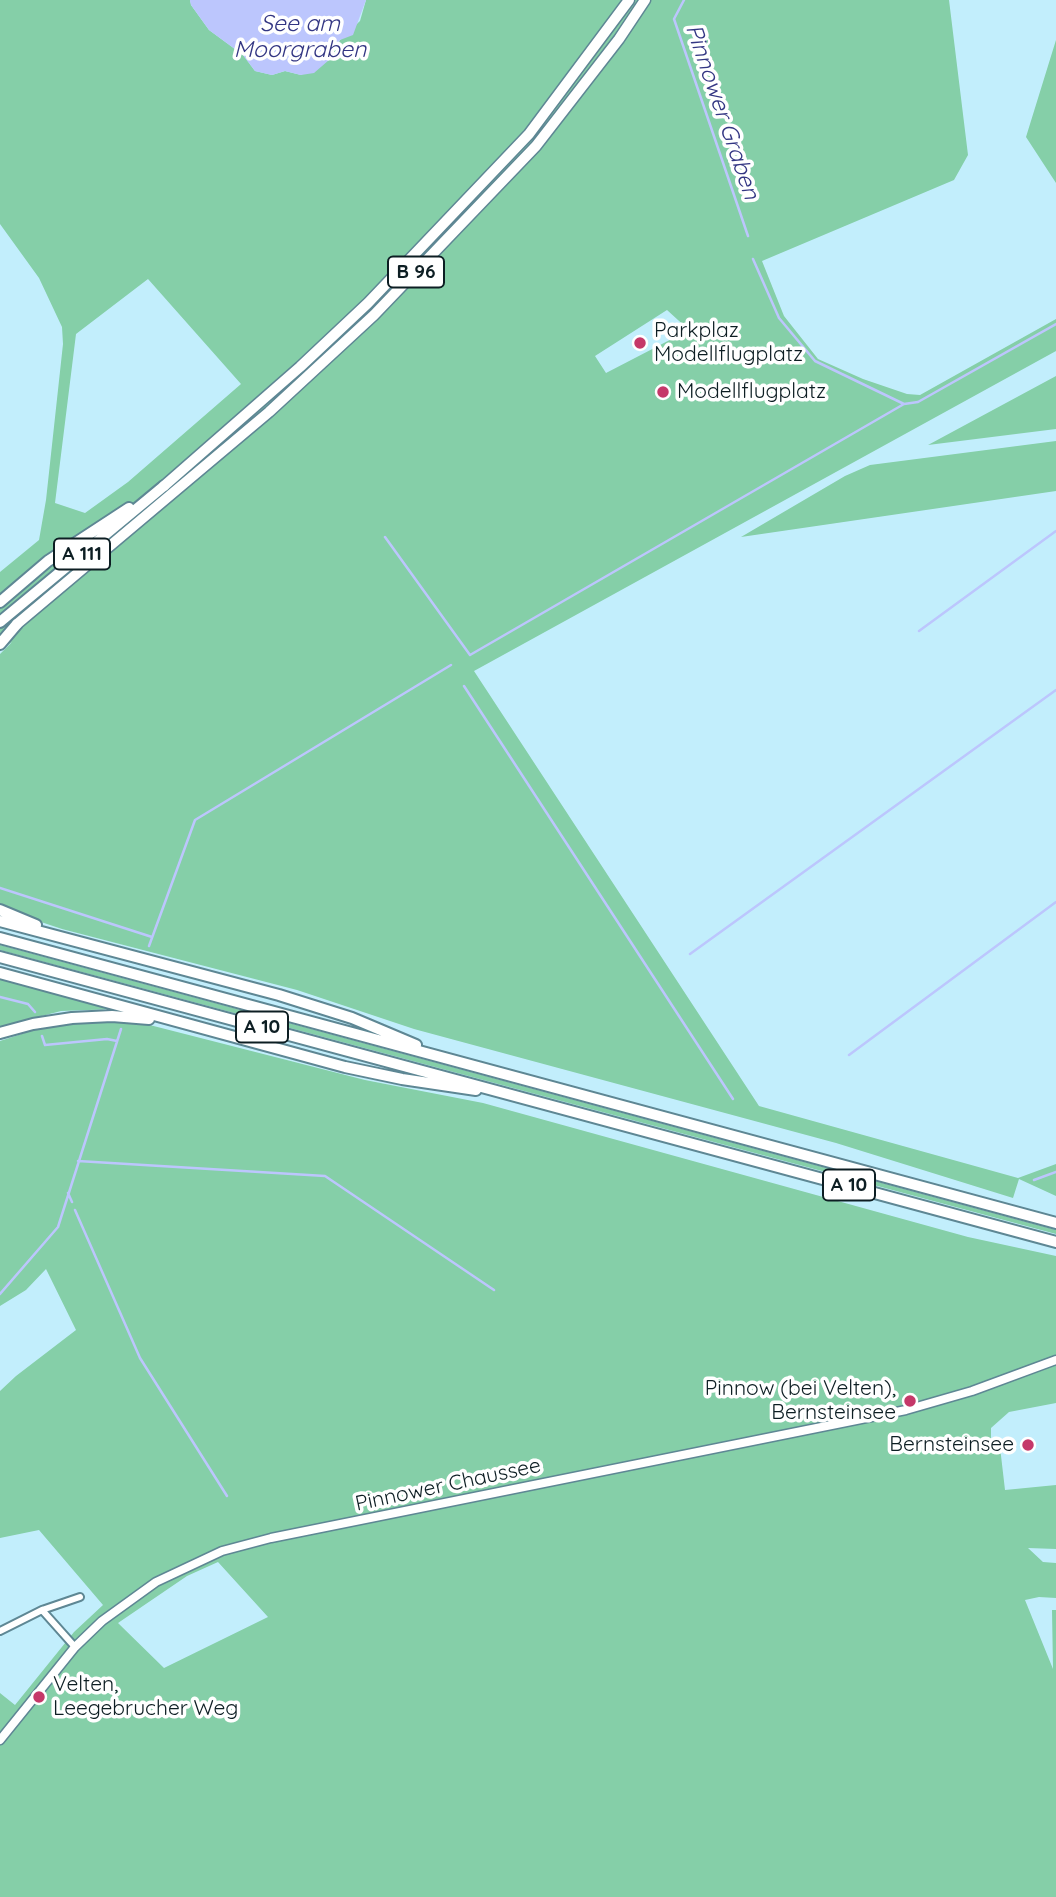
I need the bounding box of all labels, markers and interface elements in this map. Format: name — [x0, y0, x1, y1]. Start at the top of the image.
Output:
water label: See am Moorgraben — [234, 10, 366, 64]
water label: Pinnower Graben — [679, 21, 765, 203]
road number: B 96 — [388, 256, 444, 288]
place label: Parkplaz Modellflugplatz — [654, 318, 803, 368]
marker: Parkplaz Modellflugplatz — [632, 335, 648, 351]
place label: Modellflugplatz — [677, 379, 826, 405]
marker: Modellflugplatz — [655, 384, 671, 400]
road number: A 111 — [54, 538, 110, 569]
road number: A 10 — [236, 1012, 288, 1042]
road number: A 10 — [823, 1170, 875, 1200]
place label: Pinnow (bei Velten), Bernsteinsee — [705, 1376, 896, 1426]
marker: Pinnow (bei Velten), Bernsteinsee — [902, 1393, 918, 1409]
place label: Bernsteinsee — [889, 1432, 1014, 1458]
marker: Bernsteinsee — [1020, 1437, 1036, 1453]
street label: Pinnower Chaussee — [353, 1453, 543, 1517]
place label: Velten, Leegebrucher Weg — [53, 1672, 238, 1722]
marker: Velten, Leegebrucher Weg — [31, 1689, 47, 1705]

